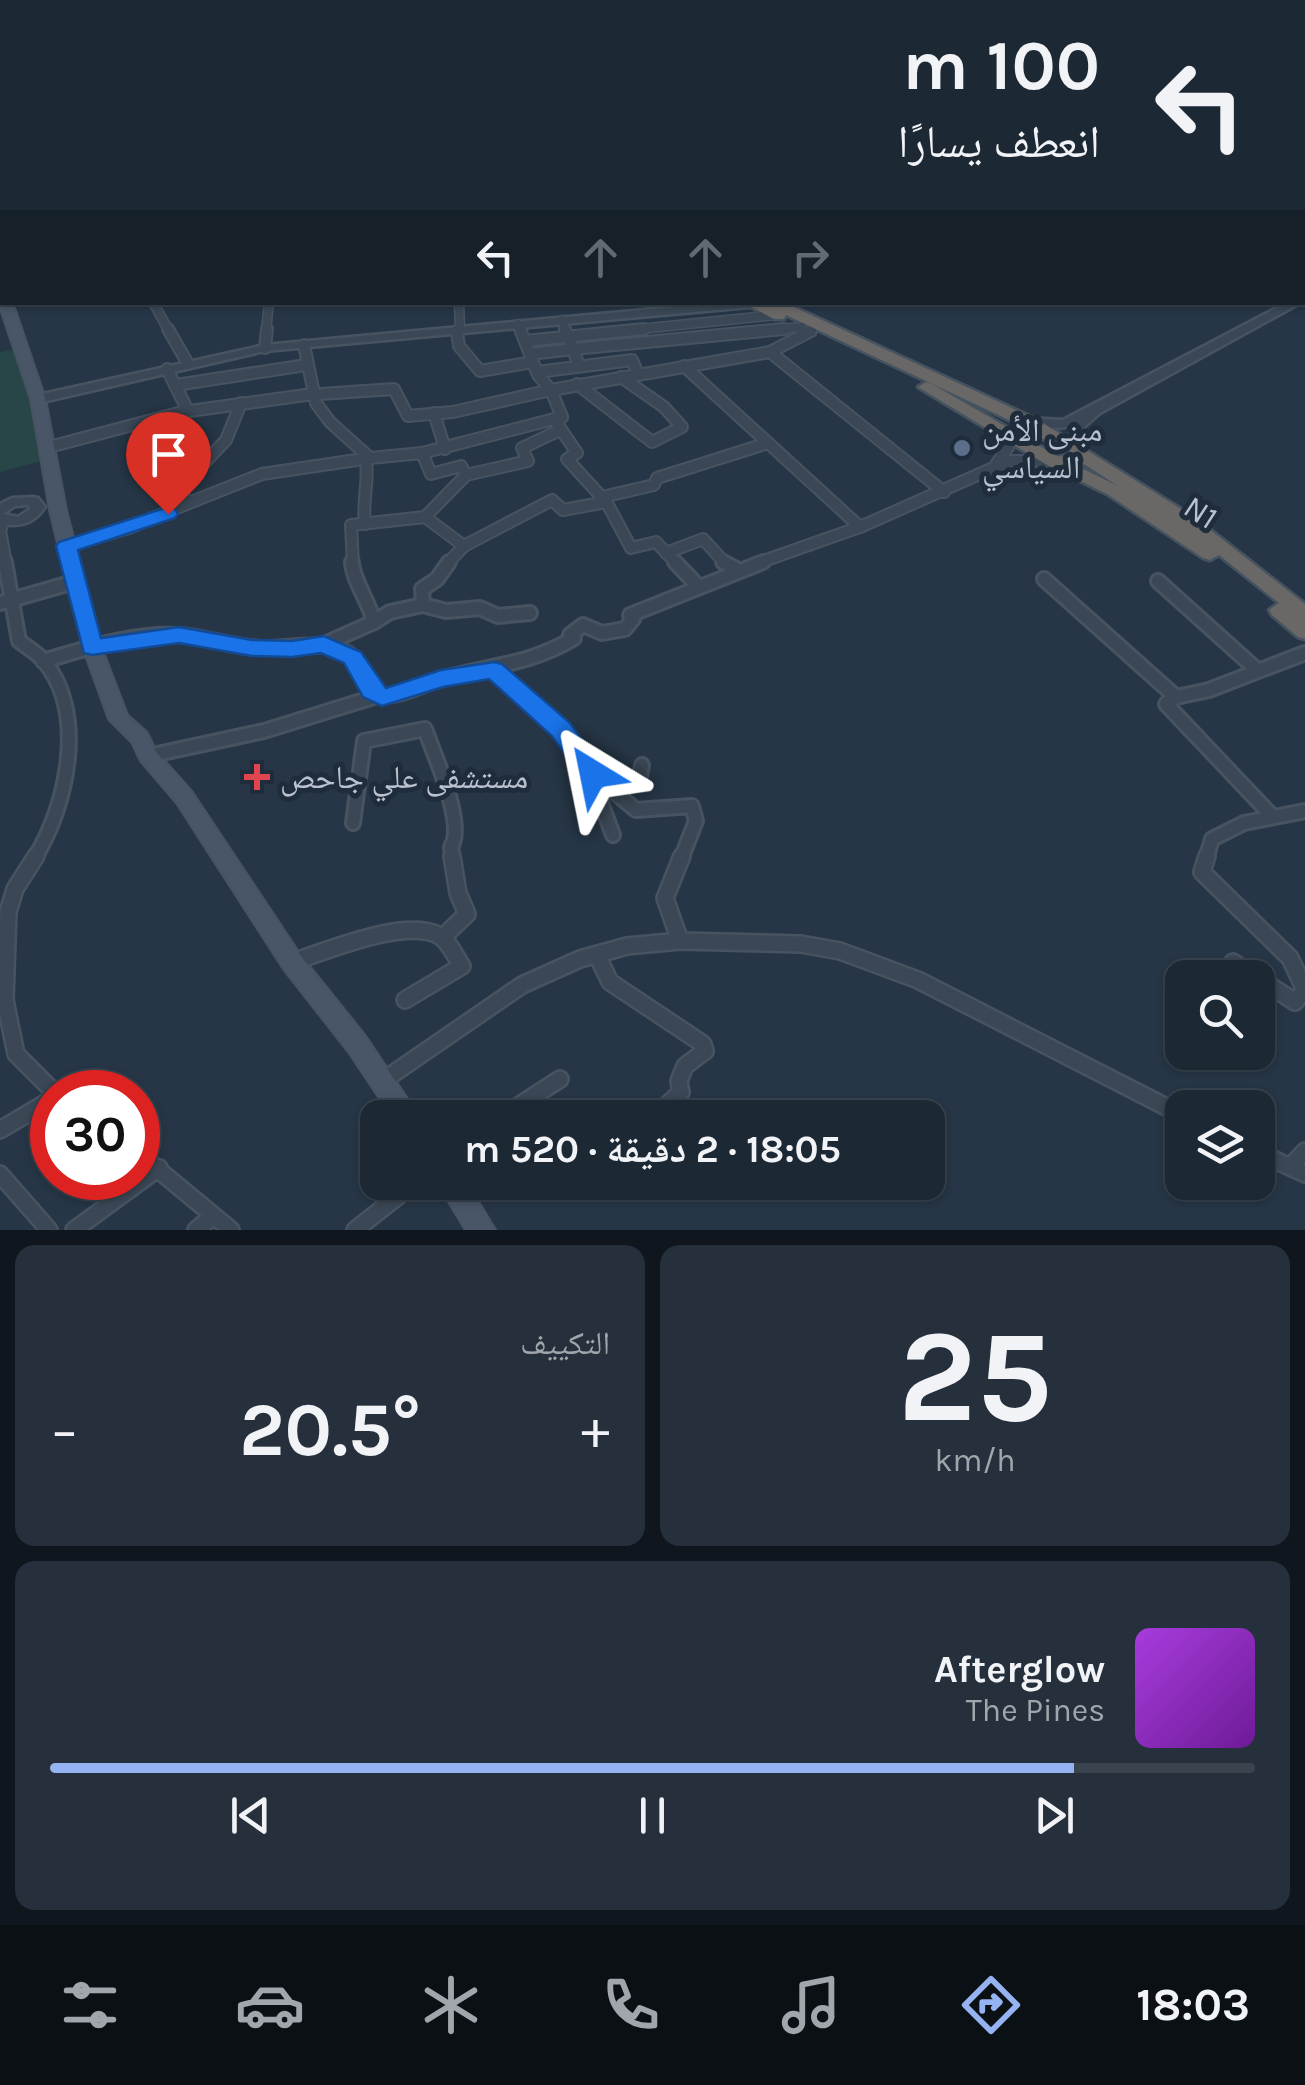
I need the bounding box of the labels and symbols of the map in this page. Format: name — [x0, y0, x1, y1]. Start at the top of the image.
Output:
pin — [126, 412, 211, 515]
place label: مبنى الأمن السياسي — [982, 412, 1102, 492]
marker: مبنى الأمن السياسي — [951, 437, 973, 459]
street label: N1 — [1177, 488, 1224, 537]
position arrow — [541, 722, 645, 826]
place label: مستشفى علي جاحص — [280, 759, 528, 802]
marker: مستشفى علي جاحص — [244, 764, 270, 790]
speed limit sign: 30 — [30, 1070, 160, 1200]

